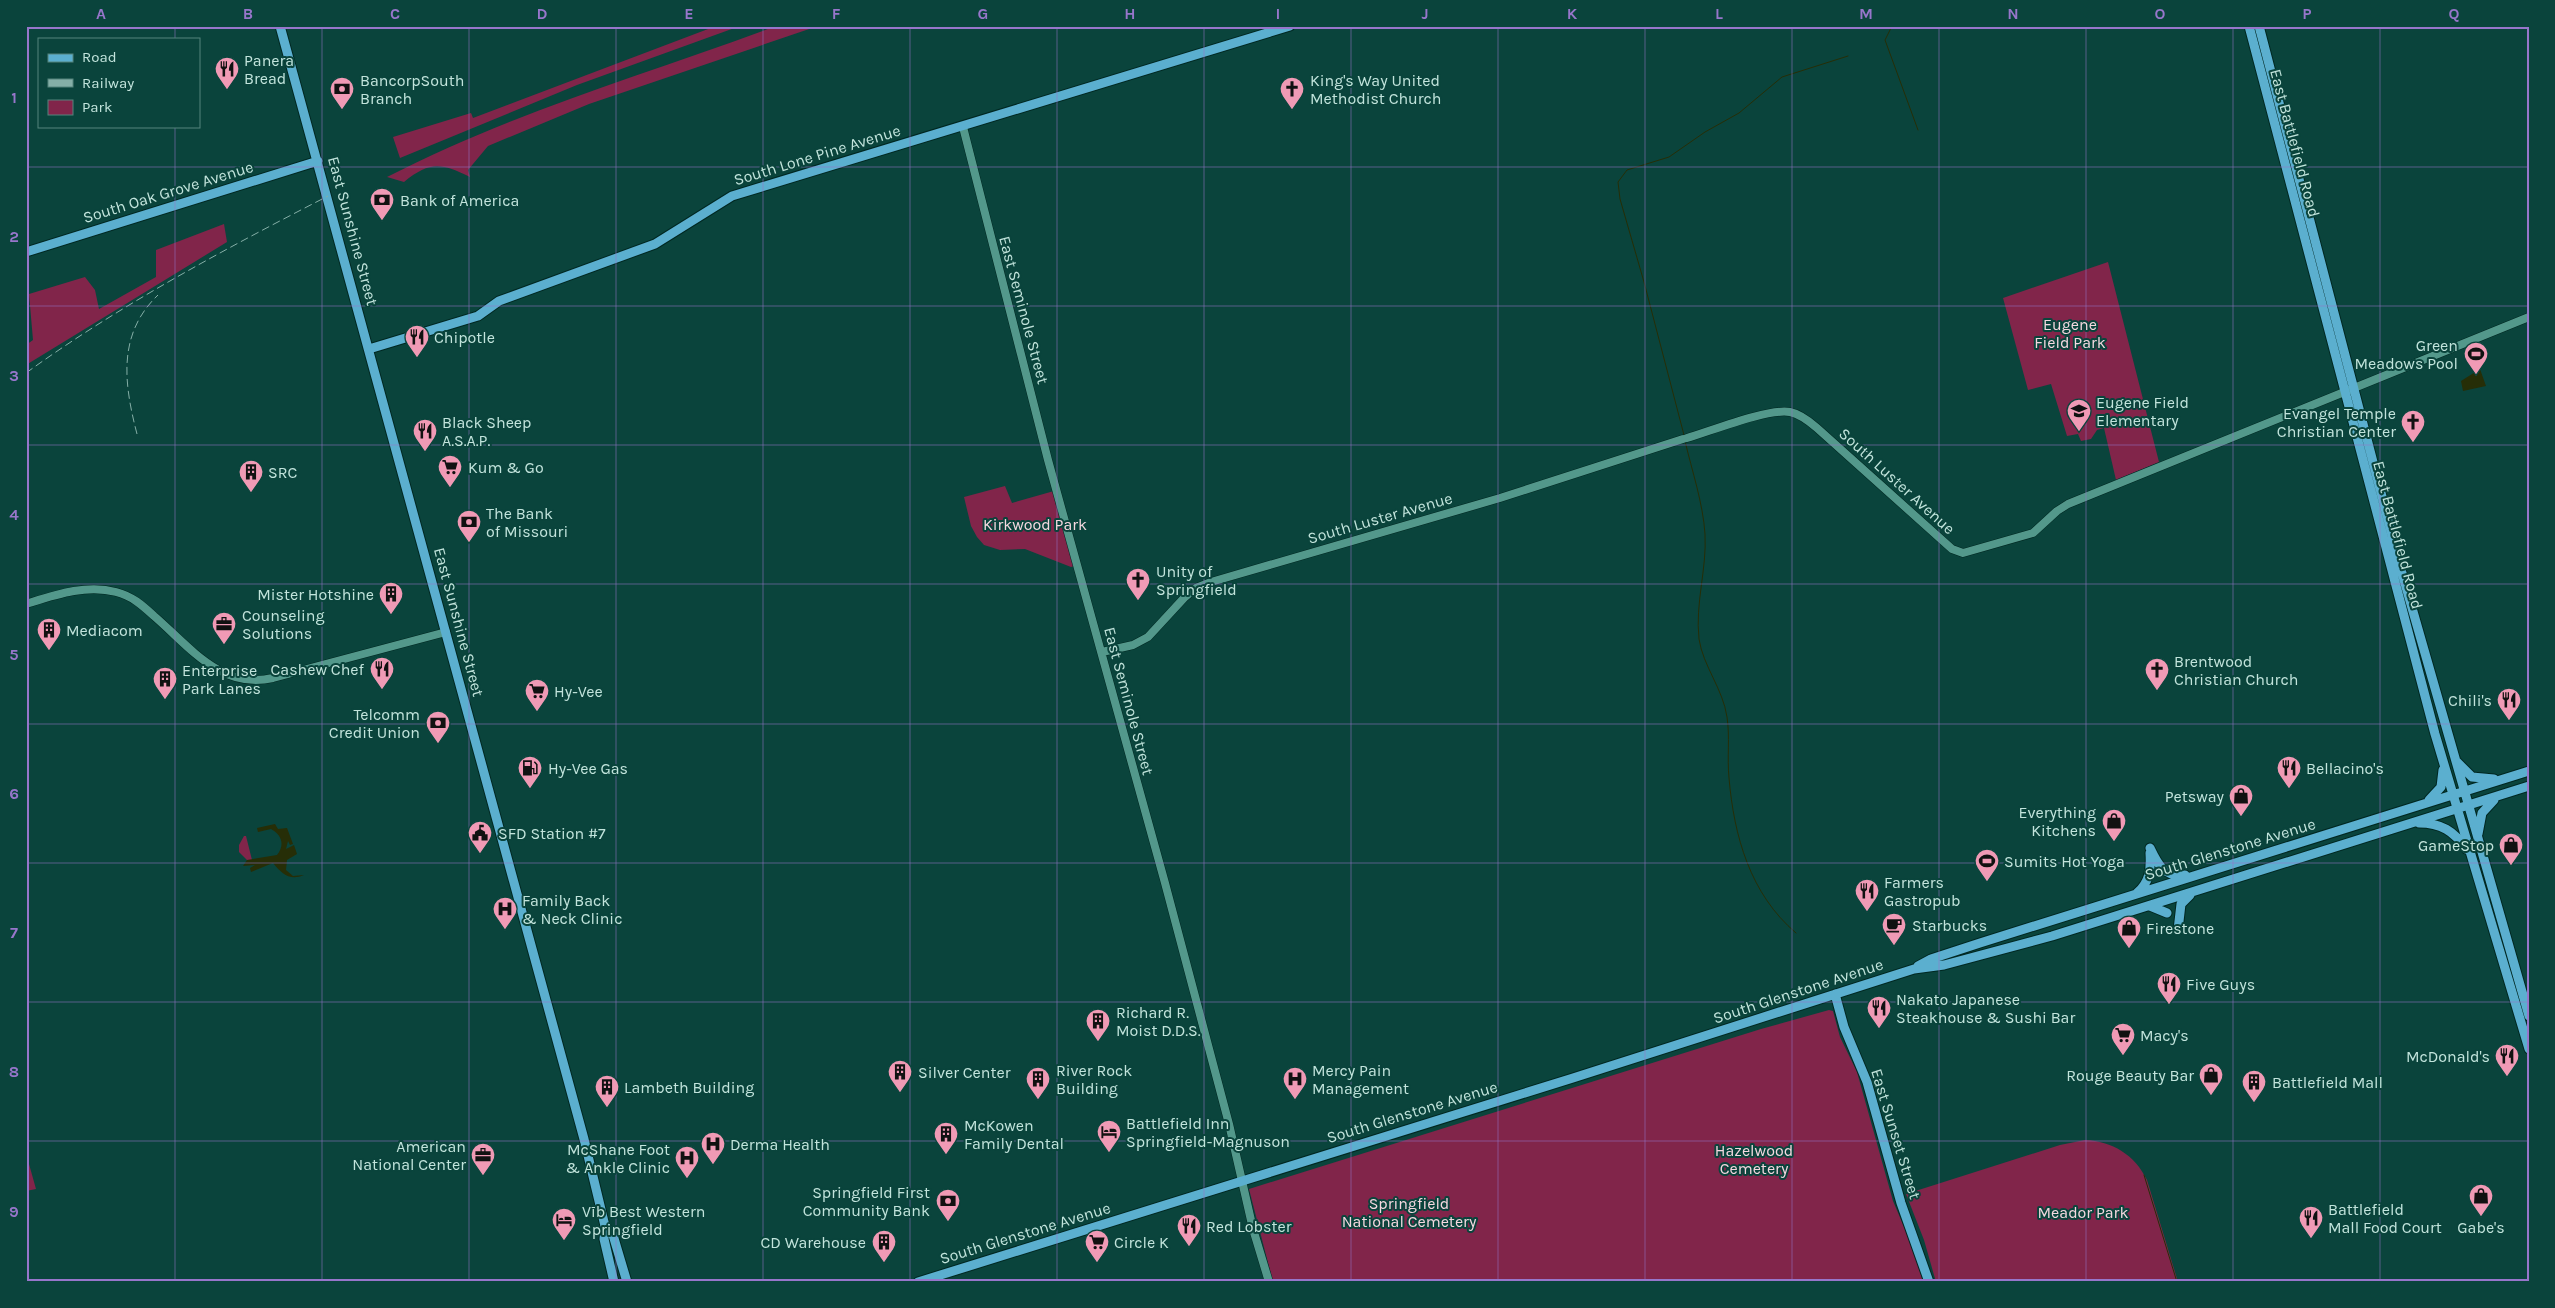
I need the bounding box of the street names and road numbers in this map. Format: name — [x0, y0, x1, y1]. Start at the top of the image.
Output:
street label: East Battlefield Road — [2266, 67, 2324, 219]
street label: South Lone Pine Avenue — [731, 121, 903, 189]
street label: East Sunshine Street — [324, 154, 382, 308]
street label: South Oak Grove Avenue — [81, 157, 255, 227]
street label: East Seminole Street — [995, 234, 1053, 386]
street label: South Luster Avenue — [1835, 424, 1959, 538]
street label: East Battlefield Road — [2369, 459, 2427, 611]
street label: South Luster Avenue — [1305, 488, 1455, 548]
street label: East Sunshine Street — [430, 545, 488, 699]
street label: East Seminole Street — [1100, 625, 1158, 777]
street label: South Glenstone Avenue — [2142, 814, 2318, 884]
street label: South Glenstone Avenue — [1711, 955, 1885, 1027]
street label: East Sunset Street — [1867, 1066, 1925, 1202]
street label: South Glenstone Avenue — [1324, 1077, 1500, 1147]
street label: South Glenstone Avenue — [937, 1198, 1113, 1268]

